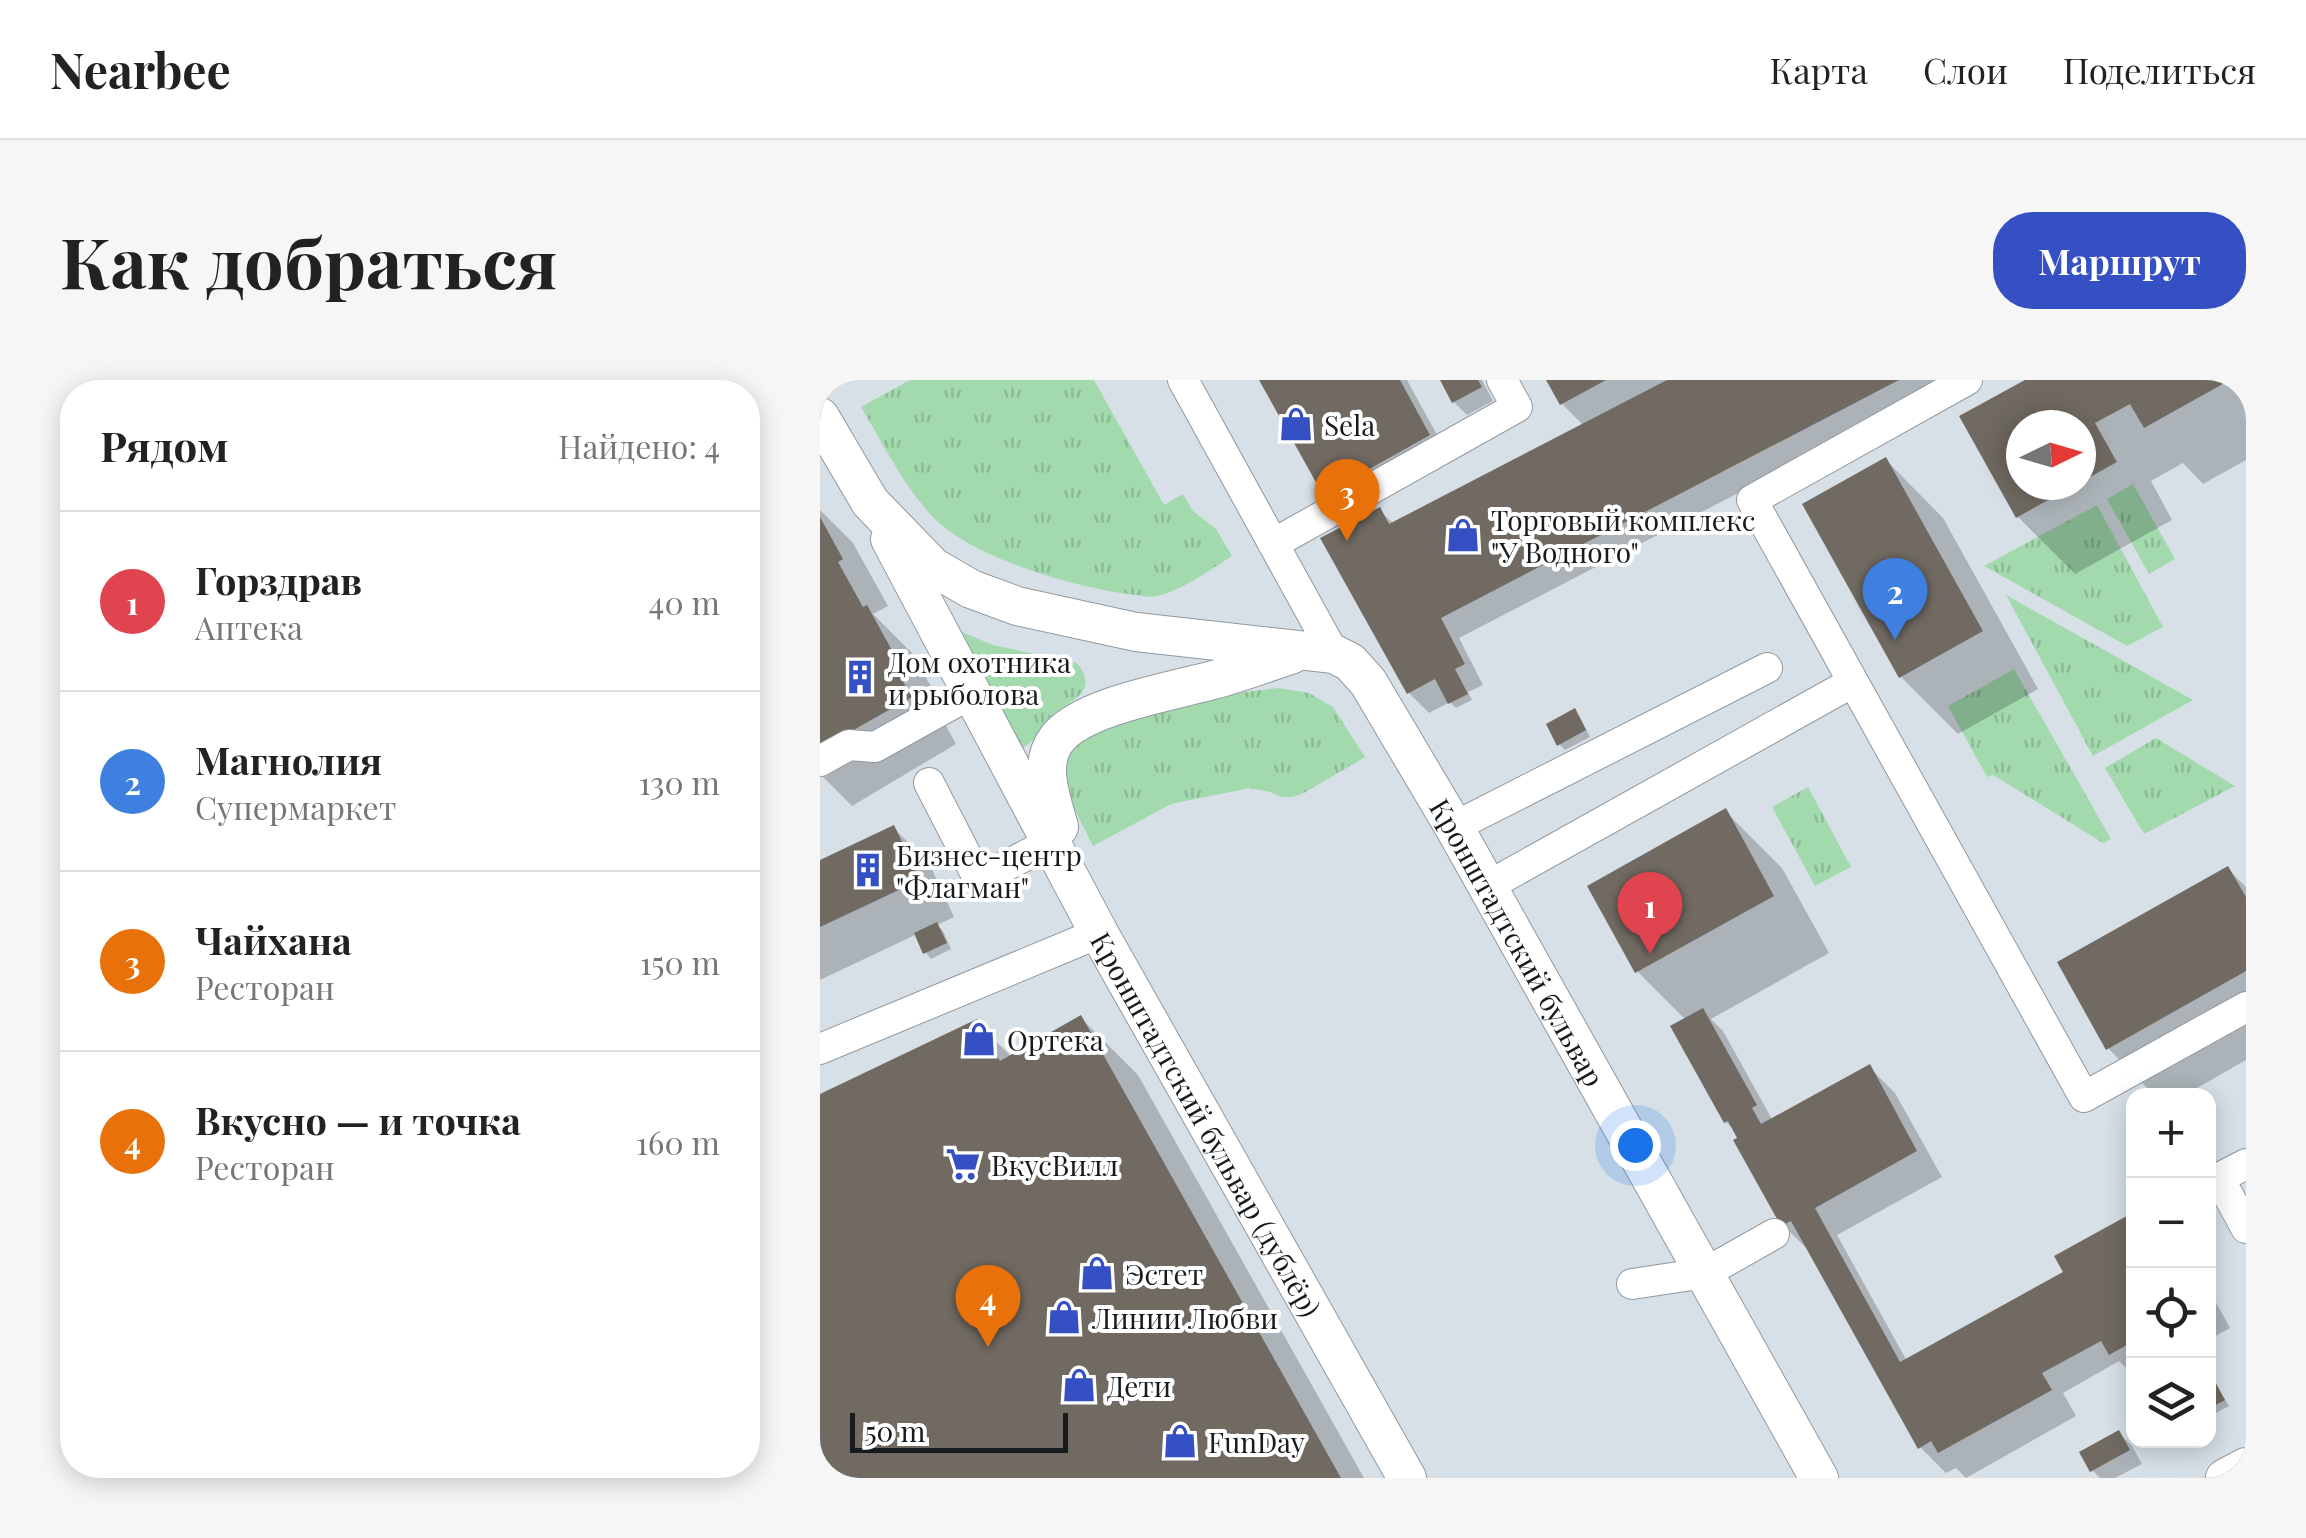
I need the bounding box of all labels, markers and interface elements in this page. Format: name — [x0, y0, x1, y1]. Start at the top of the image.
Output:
text: Nearbee — [50, 37, 231, 101]
text: Карта — [1770, 46, 1868, 93]
text: Слои — [1923, 46, 2008, 93]
text: Поделиться — [2063, 46, 2256, 93]
button: Маршрут — [1993, 212, 2246, 309]
text: Как добраться — [60, 213, 558, 307]
shop icon: Sela — [1277, 405, 1315, 443]
place label: Sela — [1324, 406, 1375, 443]
north arrow — [2006, 410, 2096, 500]
text: Рядом — [100, 417, 228, 473]
text: Найдено: 4 — [558, 424, 720, 467]
pin: 3 — [1314, 459, 1380, 541]
place label: Торговый комплекс "У Водного" — [1491, 501, 1755, 570]
shop icon: Торговый комплекс "У Водного" — [1444, 516, 1482, 554]
text: Горздрав — [195, 554, 362, 605]
pin: 2 — [1862, 558, 1928, 640]
text: 1 — [126, 580, 139, 623]
text: 40 m — [649, 580, 720, 623]
text: Аптека — [195, 605, 303, 648]
place label: Дом охотника и рыболова — [888, 643, 1071, 712]
building icon: Дом охотника и рыболова — [841, 658, 879, 696]
text: Магнолия — [195, 734, 382, 785]
text: 2 — [124, 760, 141, 803]
text: 130 m — [639, 760, 720, 803]
text: Супермаркет — [195, 785, 396, 828]
street label: Кронштадтский бульвар — [1422, 791, 1614, 1092]
place label: Бизнес-центр "Флагман" — [896, 836, 1082, 905]
building icon: Бизнес-центр "Флагман" — [849, 851, 887, 889]
pin: 1 — [1618, 872, 1682, 954]
text: Чайхана — [195, 914, 352, 965]
street label: Кронштадтский бульвар (дублёр) — [1083, 925, 1330, 1323]
text: 3 — [125, 940, 140, 983]
text: 150 m — [640, 940, 720, 983]
text: Ресторан — [195, 965, 334, 1008]
shop icon: Ортека — [960, 1020, 998, 1058]
place label: Ортека — [1007, 1021, 1104, 1058]
map controls — [2126, 1088, 2216, 1448]
button: + — [2126, 1088, 2216, 1178]
text: Вкусно — и точка — [195, 1094, 521, 1145]
text: 4 — [124, 1120, 141, 1163]
text: 160 m — [636, 1120, 720, 1163]
your location — [1610, 1120, 1661, 1171]
text: Ресторан — [195, 1145, 334, 1188]
supermarket icon: ВкусВилл — [944, 1145, 982, 1183]
place label: ВкусВилл — [991, 1146, 1118, 1183]
button: − — [2126, 1178, 2216, 1268]
shop icon: Эстет — [1078, 1254, 1116, 1292]
place label: Эстет — [1125, 1255, 1203, 1292]
pin: 4 — [956, 1264, 1020, 1347]
button: locate — [2126, 1268, 2216, 1358]
shop icon: Линии Любви — [1045, 1298, 1083, 1336]
place label: Линии Любви — [1091, 1299, 1278, 1336]
button: layers — [2126, 1358, 2216, 1448]
shop icon: Дети — [1060, 1366, 1098, 1404]
place label: Дети — [1107, 1367, 1171, 1404]
scale bar — [850, 1408, 1068, 1452]
text: 50 m — [865, 1412, 925, 1449]
shop icon: FunDay — [1161, 1422, 1199, 1460]
place label: FunDay — [1208, 1423, 1305, 1460]

